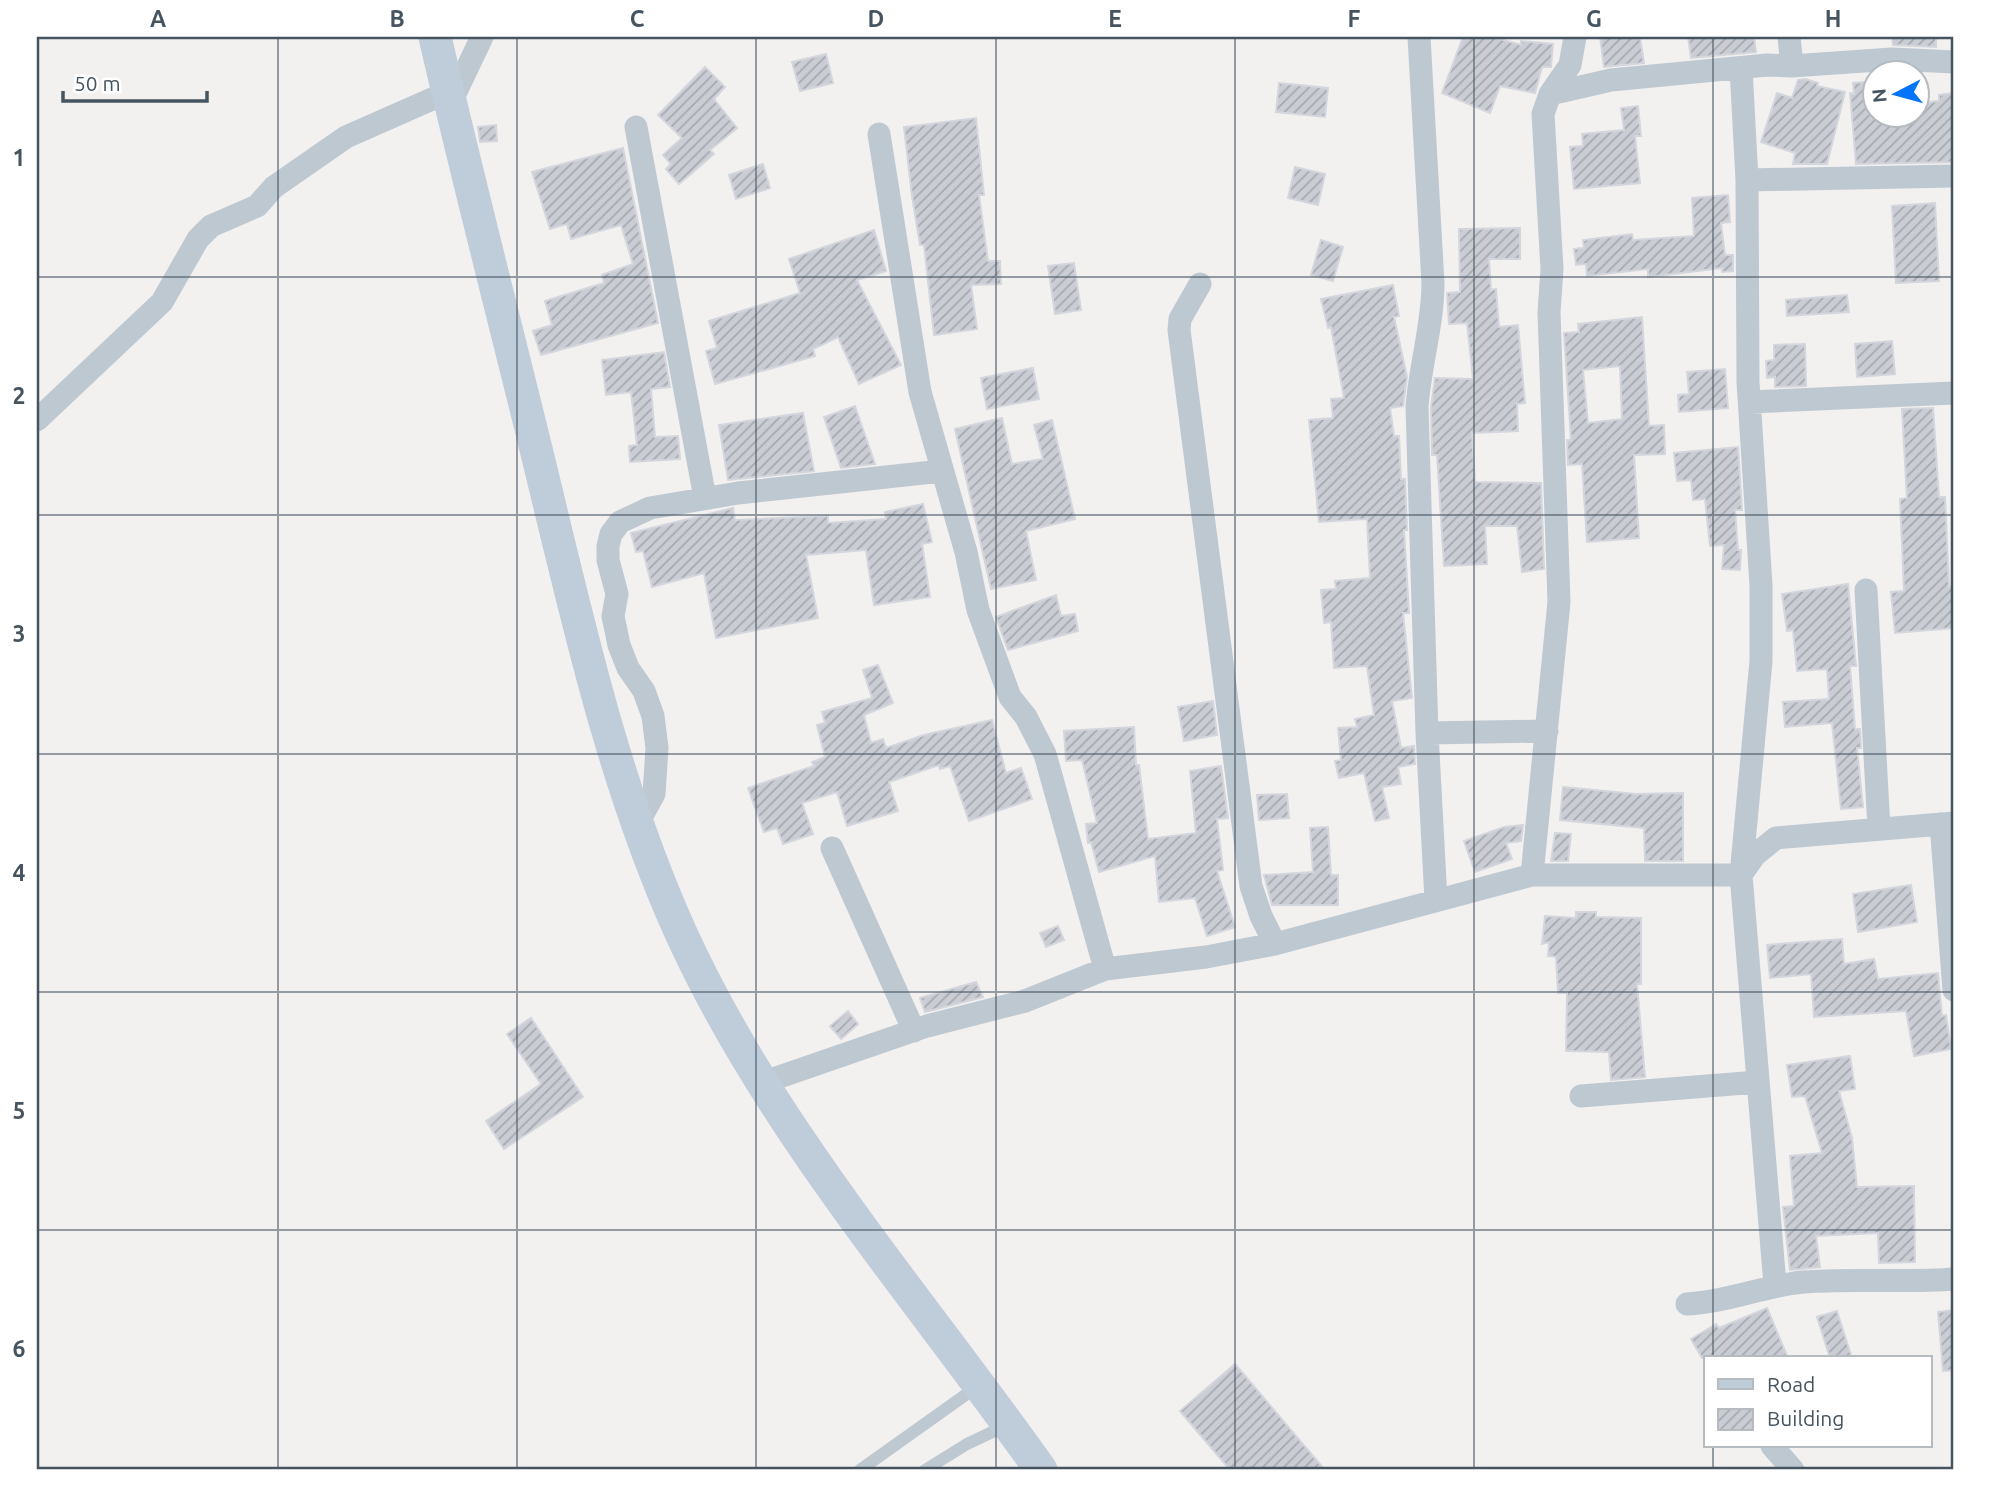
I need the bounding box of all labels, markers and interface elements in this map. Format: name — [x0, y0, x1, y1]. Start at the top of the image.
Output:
text: A — [150, 6, 166, 31]
text: B — [389, 6, 405, 31]
text: C — [630, 6, 645, 31]
text: D — [868, 6, 884, 31]
text: E — [1108, 6, 1122, 31]
text: F — [1348, 6, 1361, 31]
text: G — [1586, 6, 1602, 31]
text: H — [1825, 6, 1841, 31]
scale bar — [63, 60, 206, 104]
north arrow — [1862, 60, 1932, 130]
text: 50 m — [74, 71, 121, 95]
text: N — [1867, 88, 1891, 104]
text: 1 — [13, 145, 25, 170]
text: 2 — [13, 383, 25, 408]
text: 3 — [13, 621, 25, 646]
text: 4 — [13, 860, 26, 885]
text: 5 — [13, 1098, 25, 1123]
text: 6 — [13, 1336, 26, 1361]
legend — [1704, 1356, 1932, 1448]
text: Road — [1767, 1372, 1815, 1396]
text: Building — [1767, 1406, 1844, 1430]

